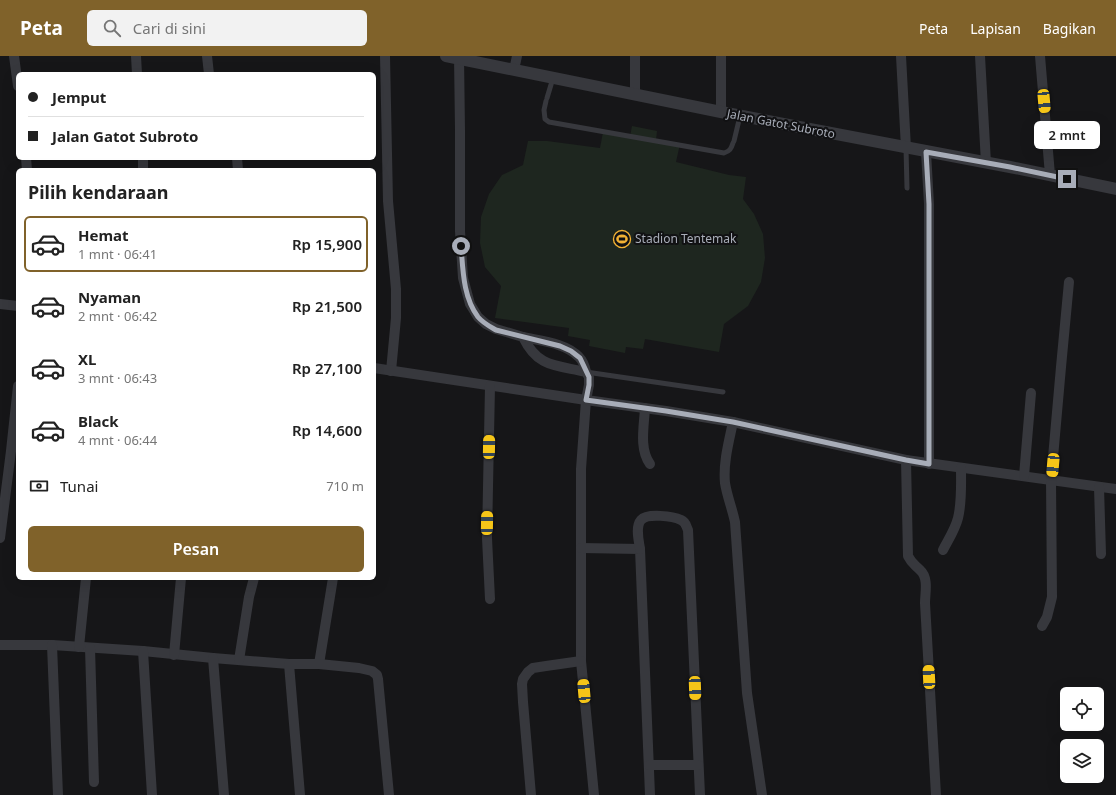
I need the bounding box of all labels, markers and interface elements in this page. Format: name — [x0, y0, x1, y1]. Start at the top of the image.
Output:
search box — [87, 10, 367, 46]
text: Peta — [20, 15, 63, 41]
icon: search — [101, 17, 123, 39]
text: Cari di sini — [133, 18, 206, 38]
text: Peta — [919, 19, 948, 38]
text: Lapisan — [970, 19, 1021, 38]
text: Bagikan — [1043, 19, 1096, 38]
text: Jemput — [52, 87, 106, 107]
car — [1037, 89, 1051, 113]
street label: Jalan Gatot Subroto — [725, 104, 837, 142]
callout: 2 mnt — [1034, 121, 1100, 149]
text: Jalan Gatot Subroto — [52, 126, 198, 146]
text: 2 mnt — [1049, 126, 1085, 144]
route end — [1058, 170, 1076, 188]
text: Pilih kendaraan — [28, 180, 168, 204]
text: Hemat — [78, 225, 129, 245]
icon: car — [30, 226, 66, 262]
sports icon: Stadion Tentemak — [612, 229, 632, 249]
place label: Stadion Tentemak — [635, 230, 737, 247]
text: Rp 15,900 — [292, 234, 362, 254]
route start — [452, 237, 470, 255]
text: 1 mnt · 06:41 — [78, 245, 157, 263]
text: Nyaman — [78, 287, 141, 307]
icon: car — [30, 288, 66, 324]
text: Rp 21,500 — [292, 296, 362, 316]
text: 2 mnt · 06:42 — [78, 307, 157, 325]
text: XL — [78, 349, 96, 369]
icon: car — [30, 350, 66, 386]
text: Rp 27,100 — [292, 358, 362, 378]
text: 3 mnt · 06:43 — [78, 369, 157, 387]
text: Black — [78, 411, 118, 431]
icon: car — [30, 412, 66, 448]
text: Rp 14,600 — [292, 420, 362, 440]
text: 4 mnt · 06:44 — [78, 431, 157, 449]
car — [483, 435, 495, 459]
car — [1046, 453, 1060, 477]
icon: cash — [28, 475, 50, 497]
text: Tunai — [60, 476, 98, 496]
text: 710 m — [326, 477, 364, 495]
car — [481, 511, 493, 535]
button: Pesan — [28, 526, 364, 572]
car — [922, 665, 936, 689]
car — [689, 676, 701, 700]
car — [577, 679, 591, 703]
map controls — [1060, 687, 1104, 783]
button: locate — [1060, 687, 1104, 731]
button: layers — [1060, 739, 1104, 783]

